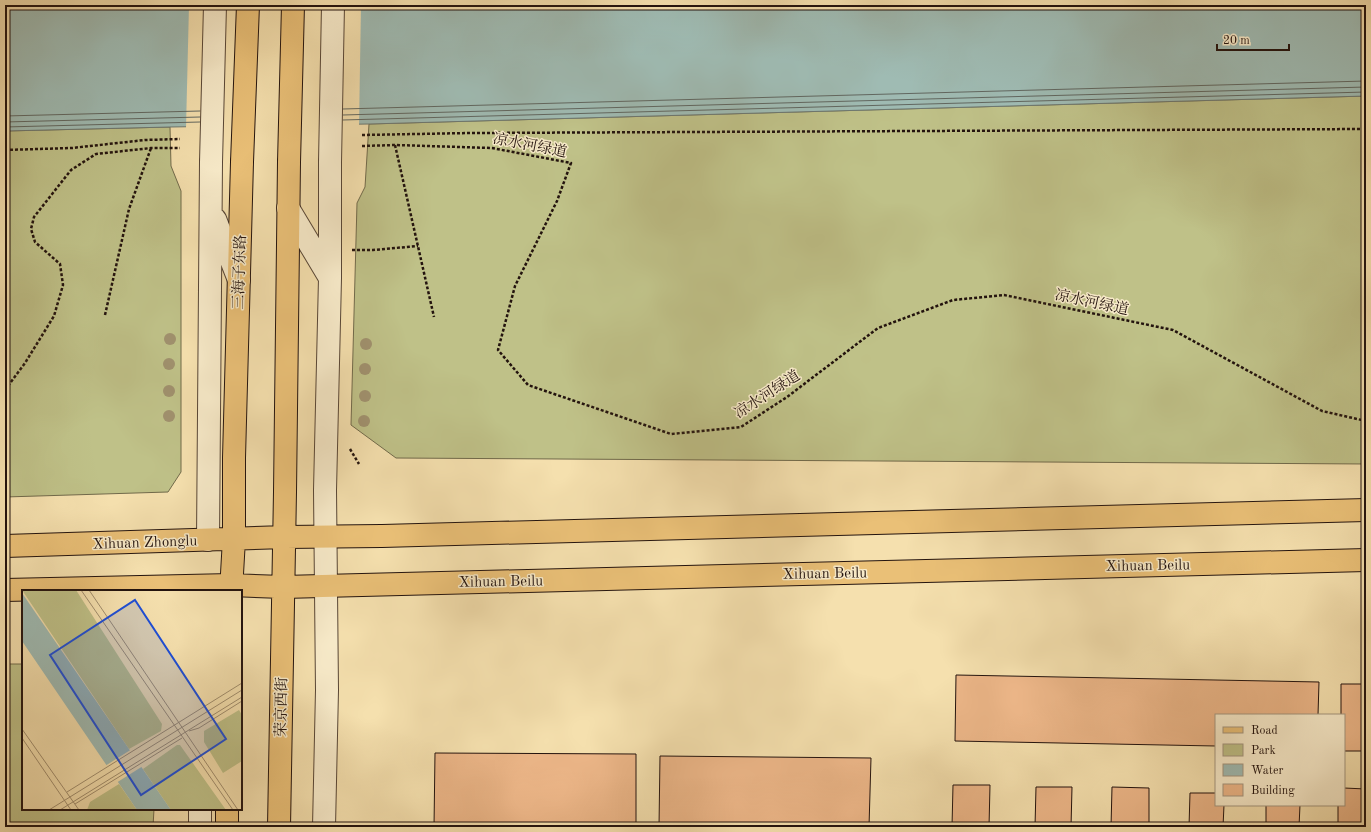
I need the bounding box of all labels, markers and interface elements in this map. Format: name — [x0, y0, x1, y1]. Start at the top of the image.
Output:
scale bar — [1217, 26, 1289, 52]
text: 20 m — [1223, 35, 1250, 47]
street label: 凉水河绿道 — [491, 130, 568, 161]
street label: 三海子东路 — [230, 234, 249, 310]
street label: 凉水河绿道 — [1053, 286, 1130, 319]
street label: 凉水河绿道 — [731, 367, 803, 422]
street label: Xihuan Zhonglu — [92, 534, 198, 553]
street label: Xihuan Beilu — [1106, 558, 1190, 575]
street label: Xihuan Beilu — [783, 566, 867, 583]
street label: Xihuan Beilu — [459, 574, 543, 591]
inset map — [22, 590, 242, 810]
street label: 荣京西街 — [272, 677, 291, 737]
legend — [1215, 714, 1345, 806]
text: Road — [1251, 725, 1278, 737]
text: Park — [1251, 745, 1276, 757]
text: Water — [1251, 765, 1284, 777]
text: Building — [1251, 785, 1295, 797]

